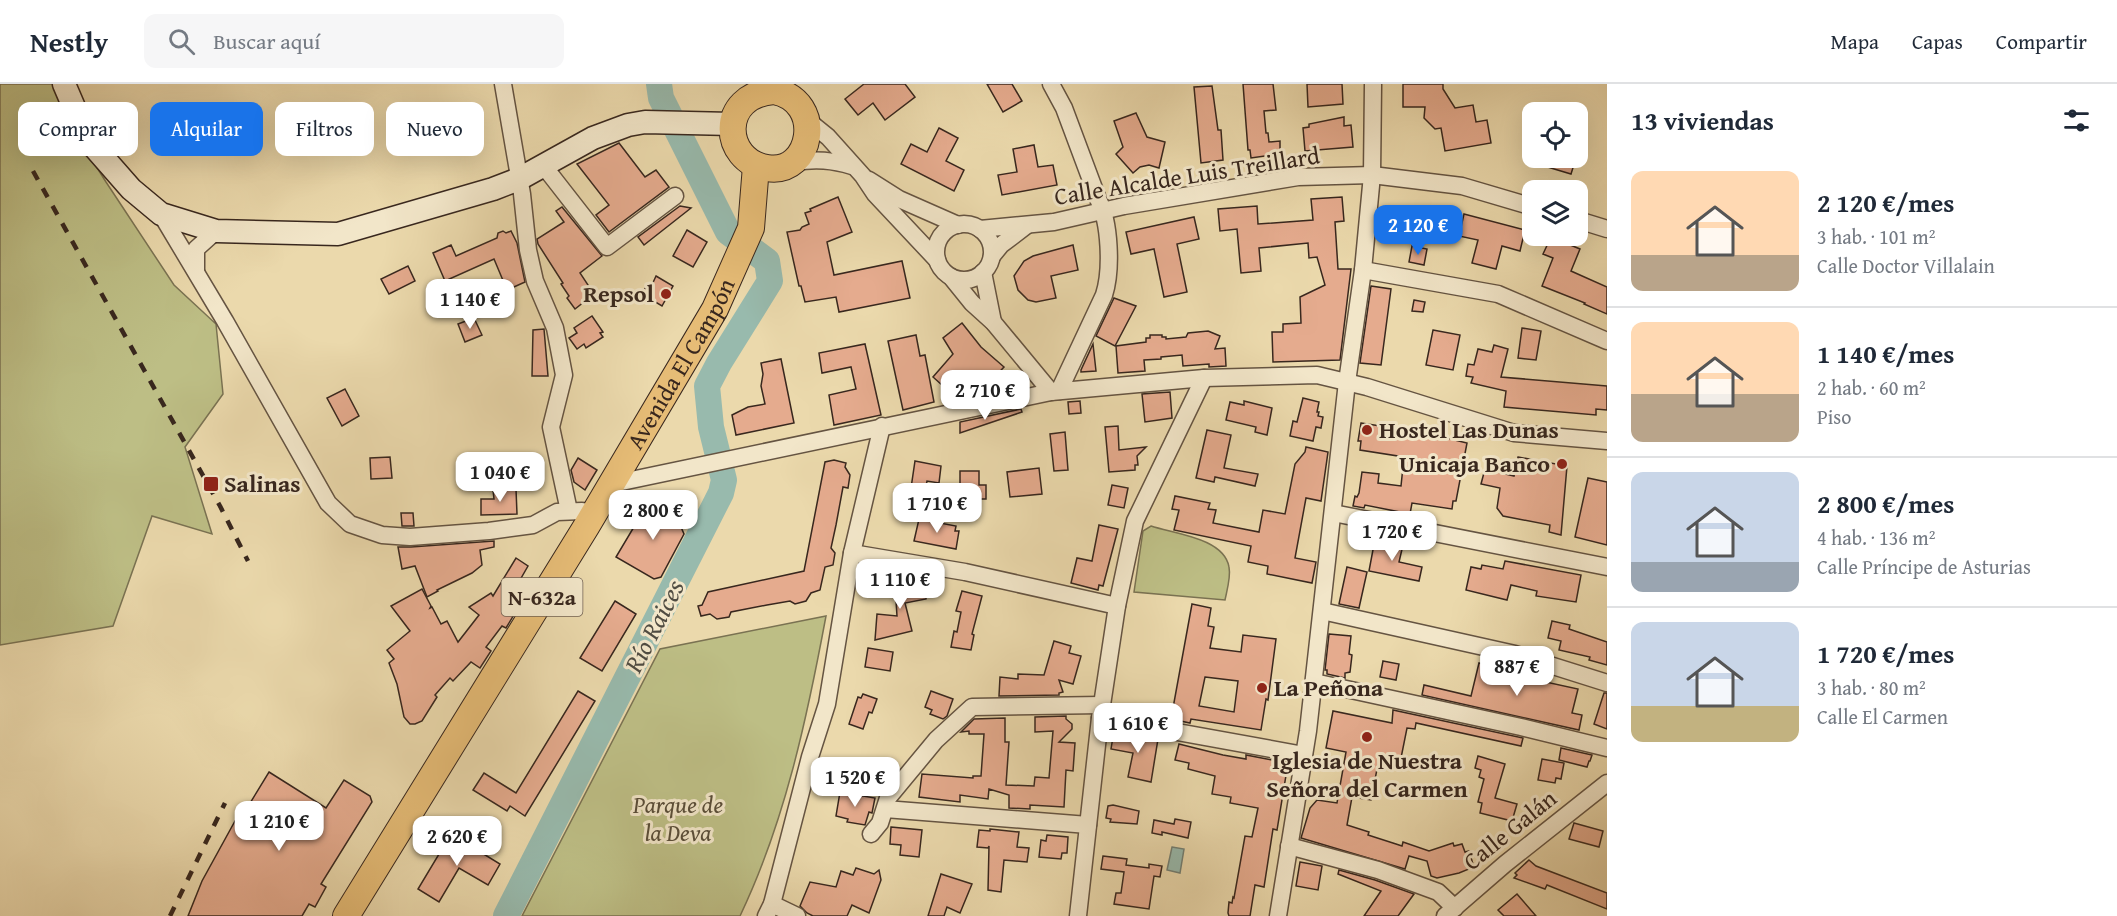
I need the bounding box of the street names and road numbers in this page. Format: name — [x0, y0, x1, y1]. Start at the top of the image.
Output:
street label: Calle Alcalde Luis Treillard — [1052, 137, 1322, 214]
street label: Avenida El Campón — [618, 272, 744, 456]
road number: N-632a — [502, 578, 582, 616]
street label: Calle Galán — [1455, 781, 1564, 878]

